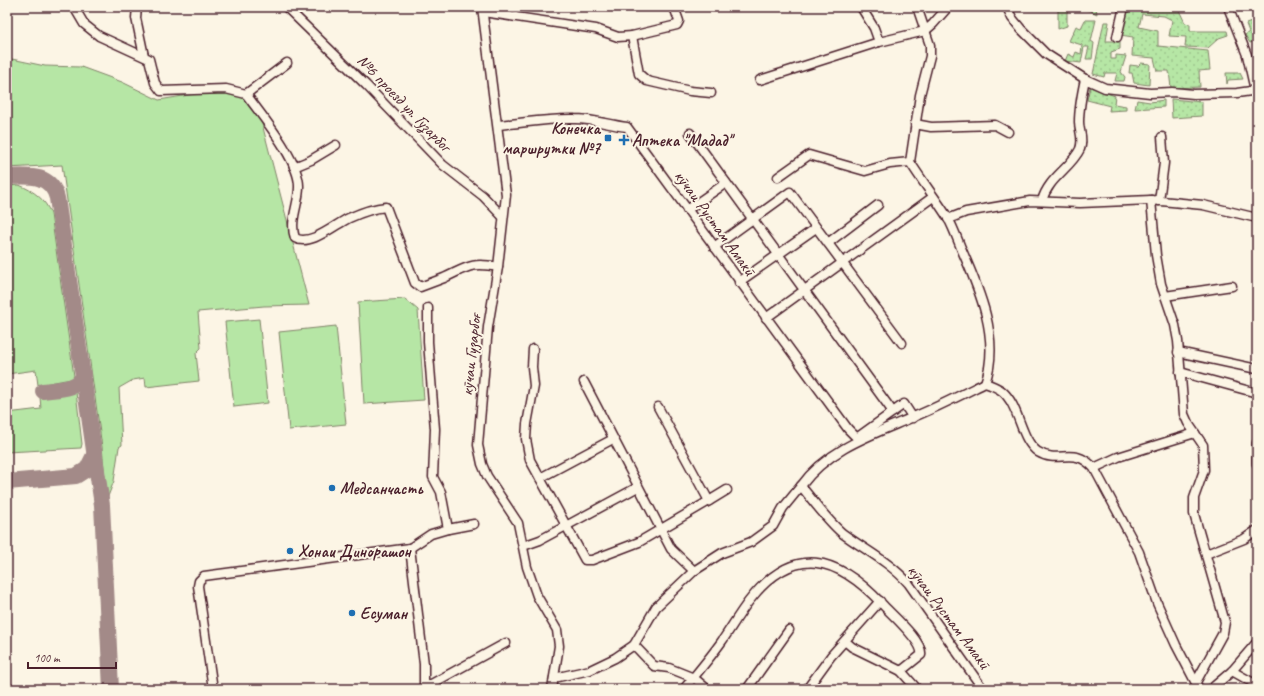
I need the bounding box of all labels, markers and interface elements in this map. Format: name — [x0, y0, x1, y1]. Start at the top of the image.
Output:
street label: №6 проезд ул. Гузарбог — [352, 50, 457, 158]
place label: Конечка маршрутки №7 — [502, 118, 602, 159]
place label: Аптека "Мадад" — [632, 130, 735, 151]
marker: Конечка маршрутки №7 — [603, 133, 613, 143]
marker: Аптека "Мадад" — [619, 135, 629, 145]
street label: кӯчаи Рустам Амакӣ — [670, 166, 761, 281]
street label: кӯчаи Гузарбоғ — [456, 311, 487, 397]
place label: Медсанчасть — [340, 478, 424, 499]
marker: Медсанчасть — [327, 483, 337, 493]
place label: Хонаи Динорашон — [298, 541, 412, 562]
marker: Хонаи Динорашон — [285, 546, 295, 556]
street label: кӯчаи Рустам Амакӣ — [903, 560, 996, 675]
place label: Есуман — [360, 603, 408, 624]
marker: Есуман — [347, 608, 357, 618]
scale bar — [28, 644, 116, 670]
text: 100 m — [34, 650, 61, 666]

